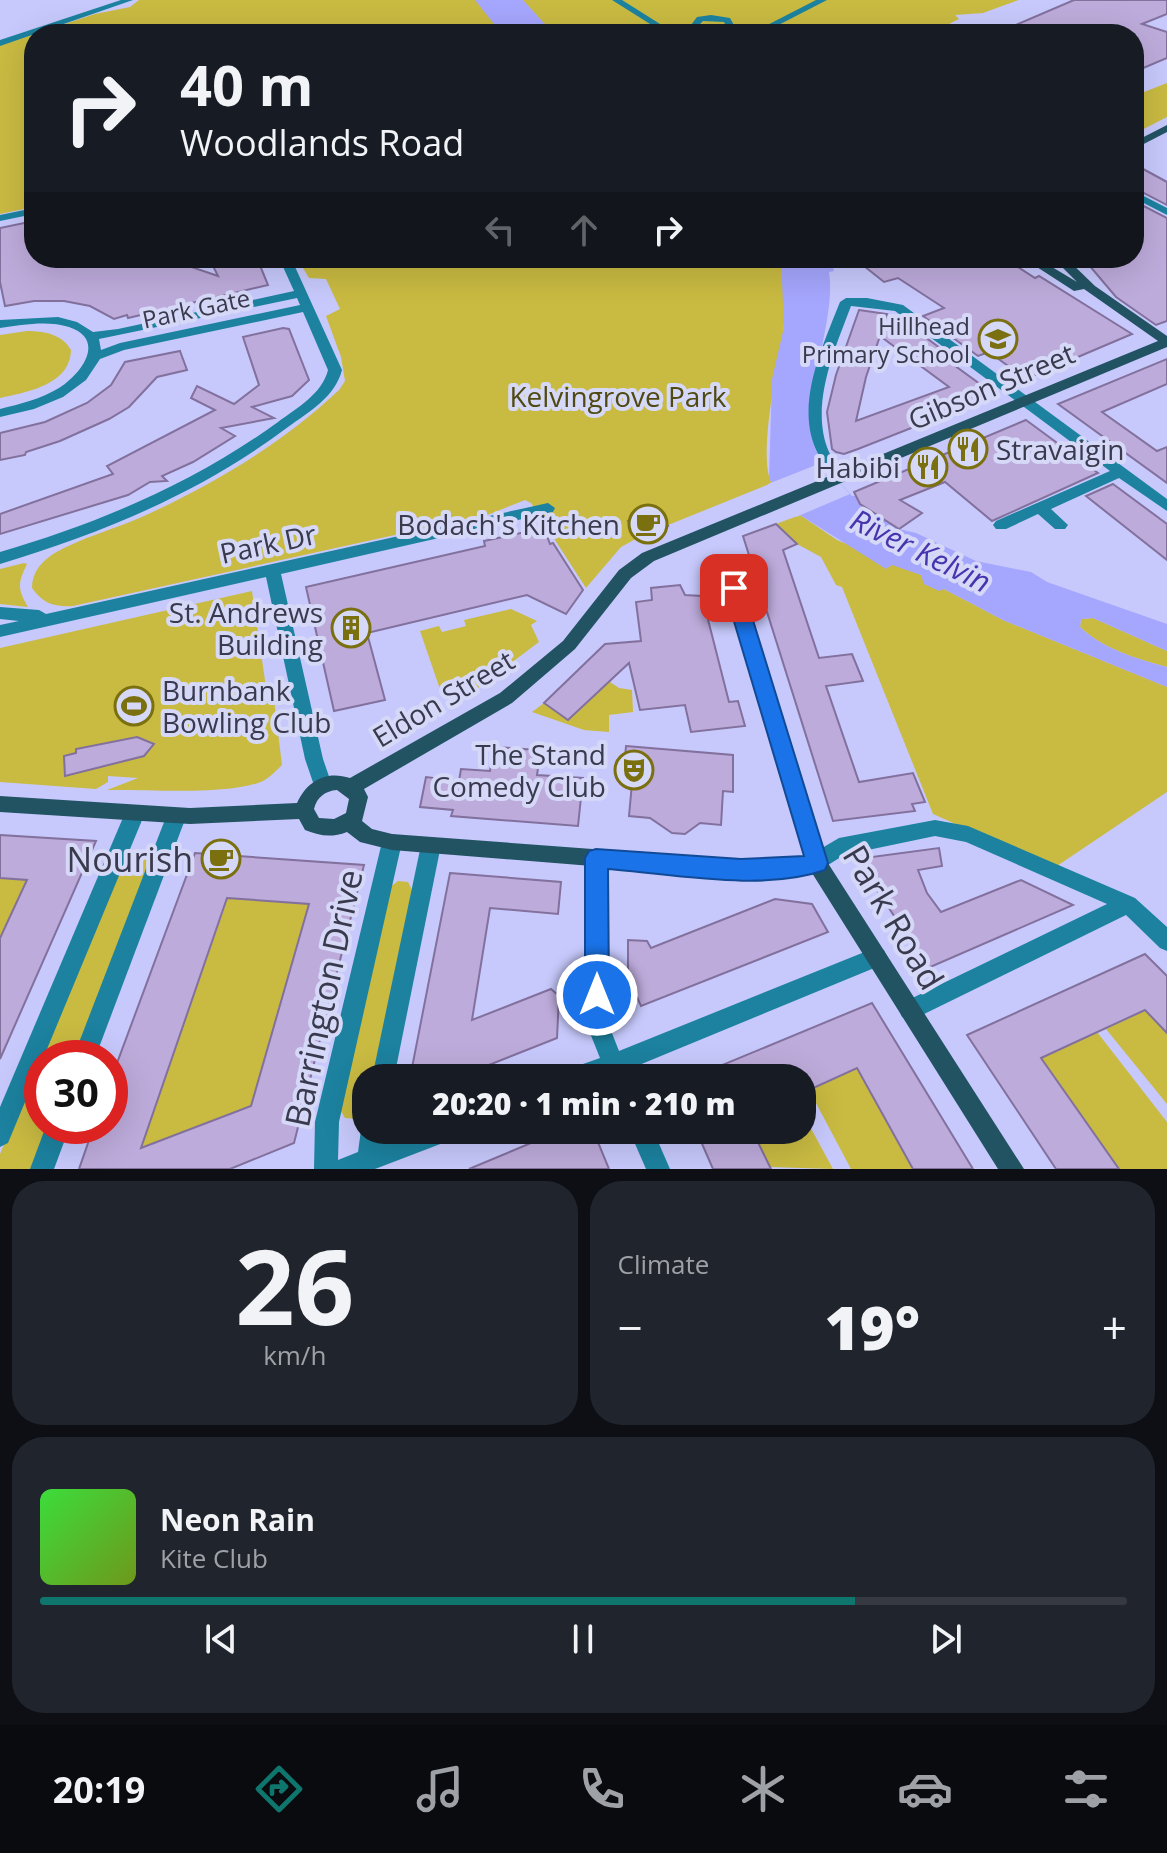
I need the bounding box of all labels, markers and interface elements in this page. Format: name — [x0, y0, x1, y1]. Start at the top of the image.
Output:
text: 40 m — [180, 46, 314, 122]
icon: right — [48, 56, 152, 160]
text: Woodlands Road — [180, 118, 464, 167]
icon: left — [478, 208, 522, 252]
icon: ahead — [562, 208, 606, 252]
icon: right — [646, 208, 690, 252]
street label: Park Gate — [139, 281, 253, 335]
place label: Hillhead Primary School — [802, 309, 970, 370]
school or university icon: Hillhead Primary School — [977, 318, 1019, 360]
street label: Gibson Street — [902, 334, 1080, 438]
park label: Kelvingrove Park — [509, 377, 727, 415]
restaurant icon: Stravaigin — [947, 428, 989, 470]
place label: Stravaigin — [996, 430, 1124, 468]
restaurant icon: Habibi — [907, 446, 949, 488]
place label: Habibi — [815, 448, 900, 486]
water label: River Kelvin — [844, 498, 998, 602]
cafe icon: Bodach's Kitchen — [627, 503, 669, 545]
place label: Bodach's Kitchen — [397, 505, 620, 543]
street label: Park Dr — [216, 514, 320, 572]
pin — [700, 554, 768, 622]
icon: arrive — [712, 566, 756, 610]
place label: St. Andrews Building — [169, 593, 323, 663]
building icon: St. Andrews Building — [330, 607, 372, 649]
street label: Eldon Street — [365, 641, 521, 755]
place label: Burnbank Bowling Club — [162, 671, 331, 741]
sports icon: Burnbank Bowling Club — [113, 685, 155, 727]
place label: The Stand Comedy Club — [432, 735, 606, 805]
theatre icon: The Stand Comedy Club — [613, 749, 655, 791]
place label: Nourish — [67, 836, 193, 882]
street label: Park Road — [833, 836, 955, 998]
cafe icon: Nourish — [200, 838, 242, 880]
street label: Barrington Drive — [273, 865, 373, 1131]
position arrow — [555, 953, 639, 1037]
speed limit sign: 30 — [24, 1040, 128, 1144]
text: 20:20 · 1 min · 210 m — [432, 1083, 736, 1124]
text: 26 — [235, 1214, 354, 1355]
text: Climate — [618, 1246, 709, 1282]
text: 19° — [824, 1286, 920, 1368]
text: − — [618, 1297, 643, 1357]
text: + — [1102, 1297, 1127, 1357]
text: km/h — [263, 1337, 326, 1373]
text: Neon Rain — [160, 1499, 315, 1540]
text: Kite Club — [160, 1540, 268, 1576]
icon: previous — [199, 1617, 243, 1661]
icon: pause — [561, 1617, 605, 1661]
icon: next — [924, 1617, 968, 1661]
icon: directions — [251, 1761, 307, 1817]
icon: music — [412, 1761, 468, 1817]
icon: phone — [574, 1761, 630, 1817]
icon: climate — [735, 1761, 791, 1817]
icon: car — [897, 1761, 953, 1817]
icon: filters — [1058, 1761, 1114, 1817]
text: 20:19 — [53, 1765, 145, 1814]

